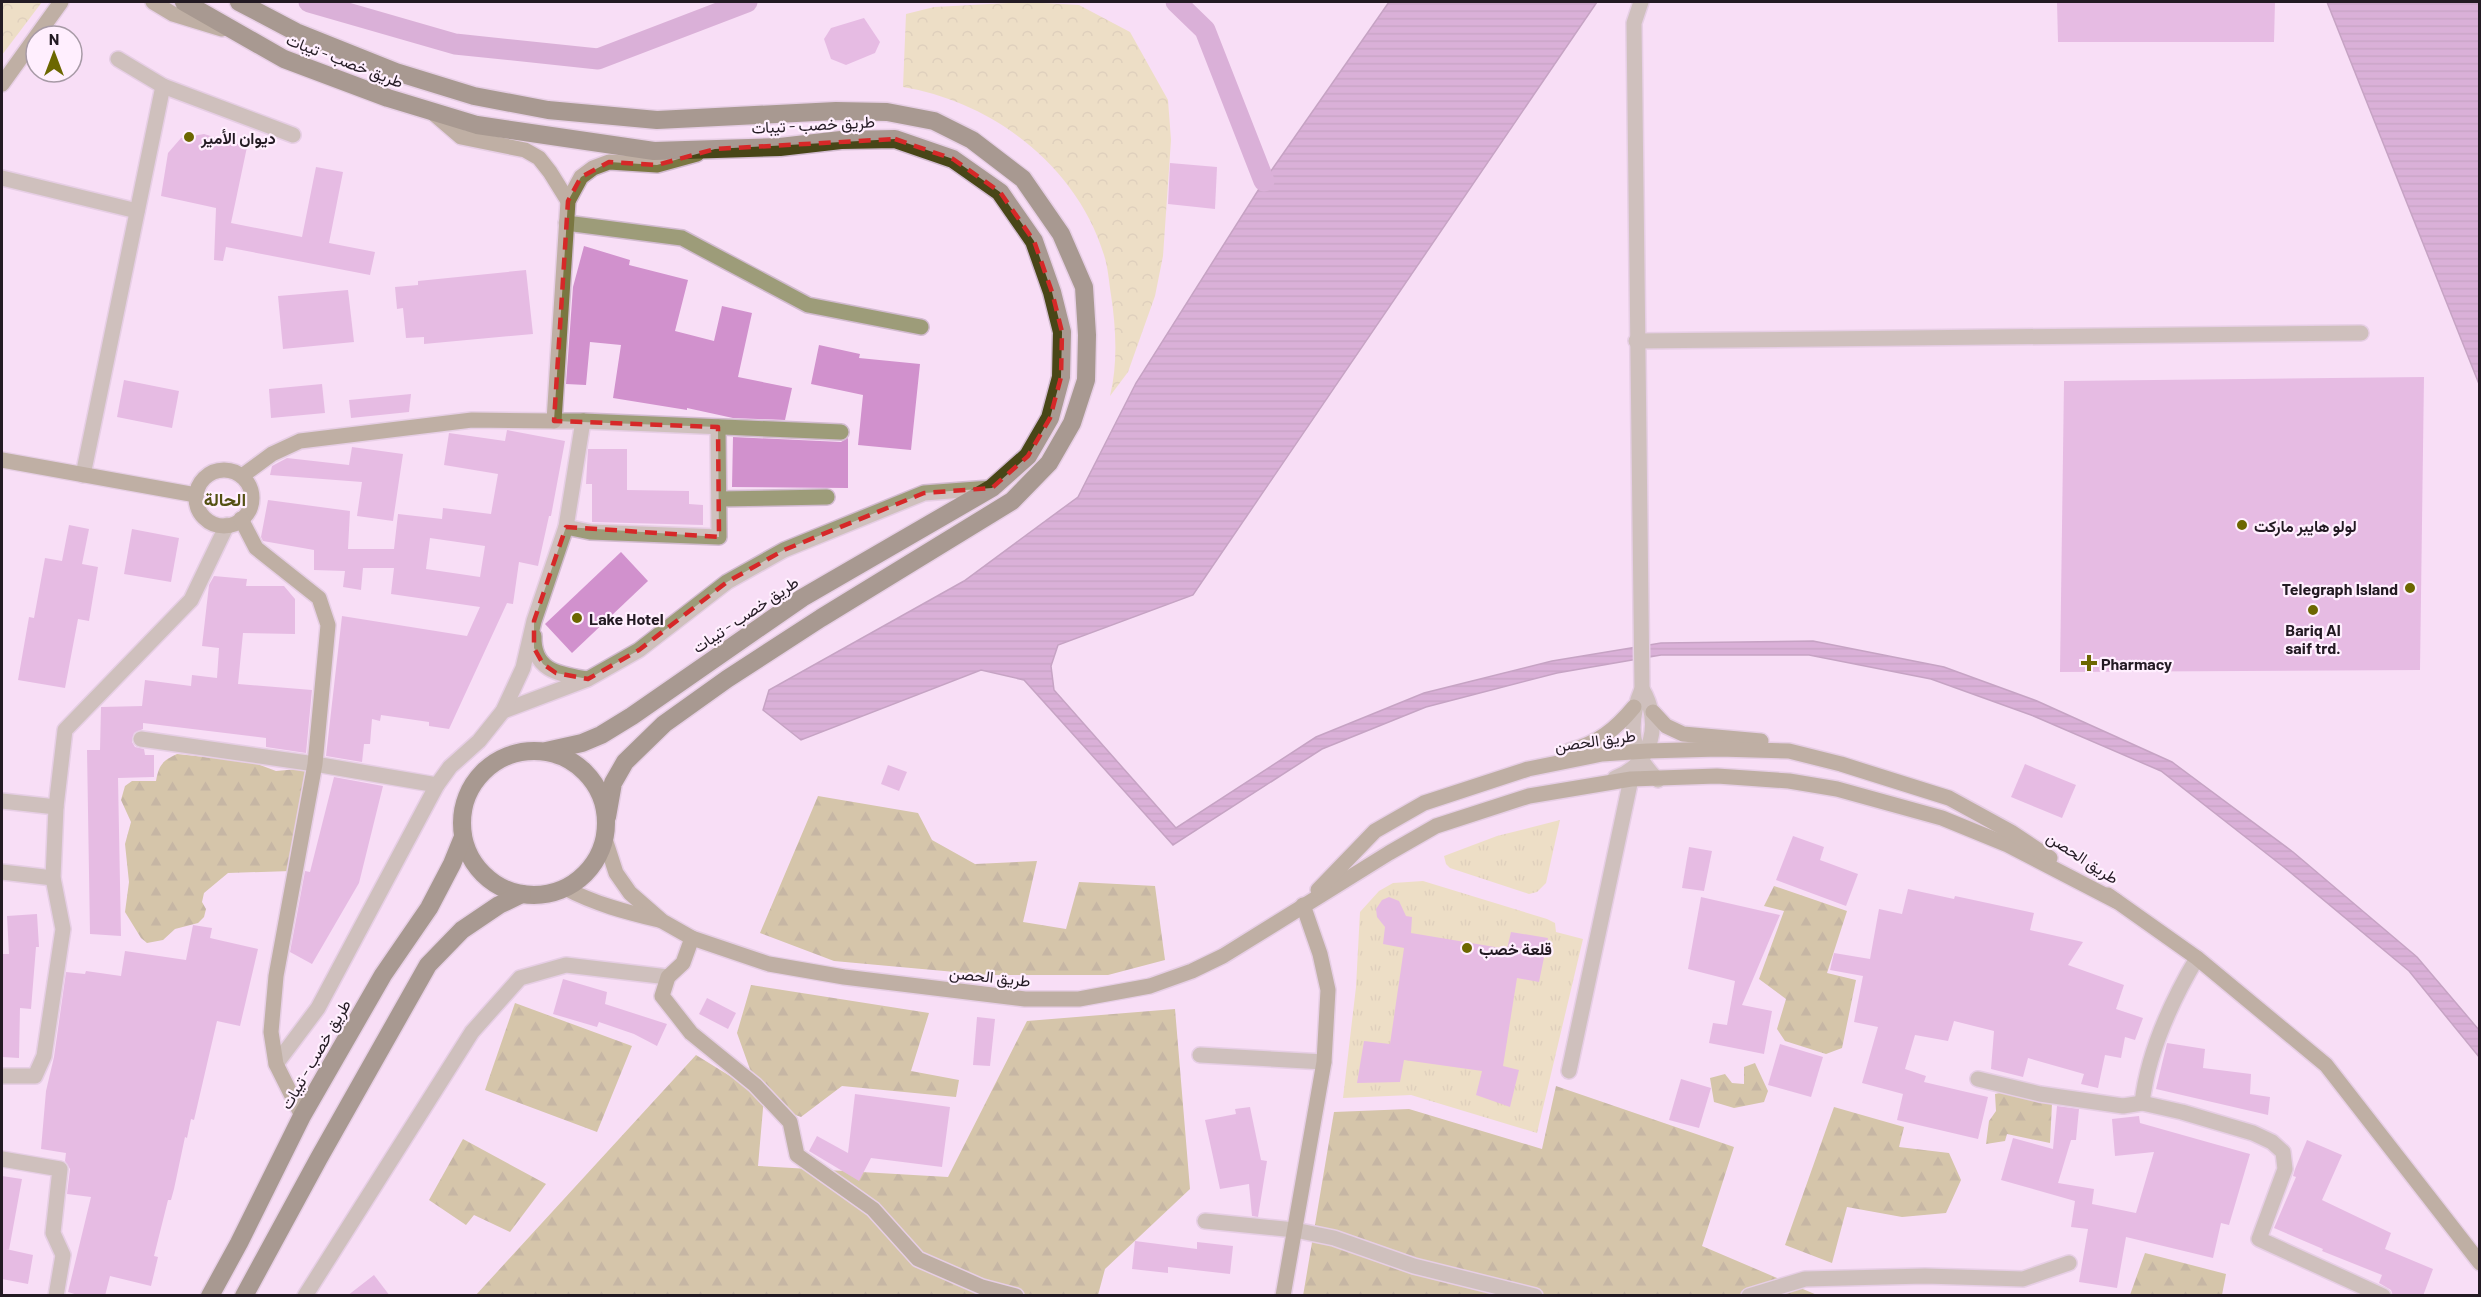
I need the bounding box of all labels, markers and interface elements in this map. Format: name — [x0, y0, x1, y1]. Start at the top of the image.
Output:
north arrow — [24, 24, 84, 84]
text: N — [49, 29, 59, 48]
street label: طريق خصب - تيبات — [283, 29, 406, 93]
street label: طريق خصب - تيبات — [751, 111, 875, 139]
place label: ديوان الأمير — [200, 128, 276, 149]
marker: ديوان الأمير — [182, 130, 196, 144]
district label: الحالة — [204, 488, 246, 510]
place label: لولو هايبر ماركت — [2254, 516, 2357, 537]
marker: لولو هايبر ماركت — [2235, 518, 2249, 532]
street label: طريق خصب - تيبات — [688, 572, 803, 658]
place label: Telegraph Island — [2282, 579, 2398, 598]
marker: Telegraph Island — [2403, 581, 2417, 595]
marker: Bariq Al saif trd. — [2306, 603, 2320, 617]
place label: Lake Hotel — [589, 609, 664, 628]
marker: Lake Hotel — [570, 611, 584, 625]
place label: Bariq Al saif trd. — [2285, 620, 2341, 657]
place label: Pharmacy — [2101, 654, 2172, 673]
marker: Pharmacy — [2082, 656, 2096, 670]
street label: طريق الحصن — [1553, 725, 1637, 757]
street label: طريق الحصن — [2042, 827, 2122, 889]
place label: قلعة خصب — [1479, 939, 1552, 959]
marker: قلعة خصب — [1460, 941, 1474, 955]
street label: طريق الحصن — [948, 962, 1032, 992]
street label: طريق خصب - تيبات — [276, 996, 356, 1113]

